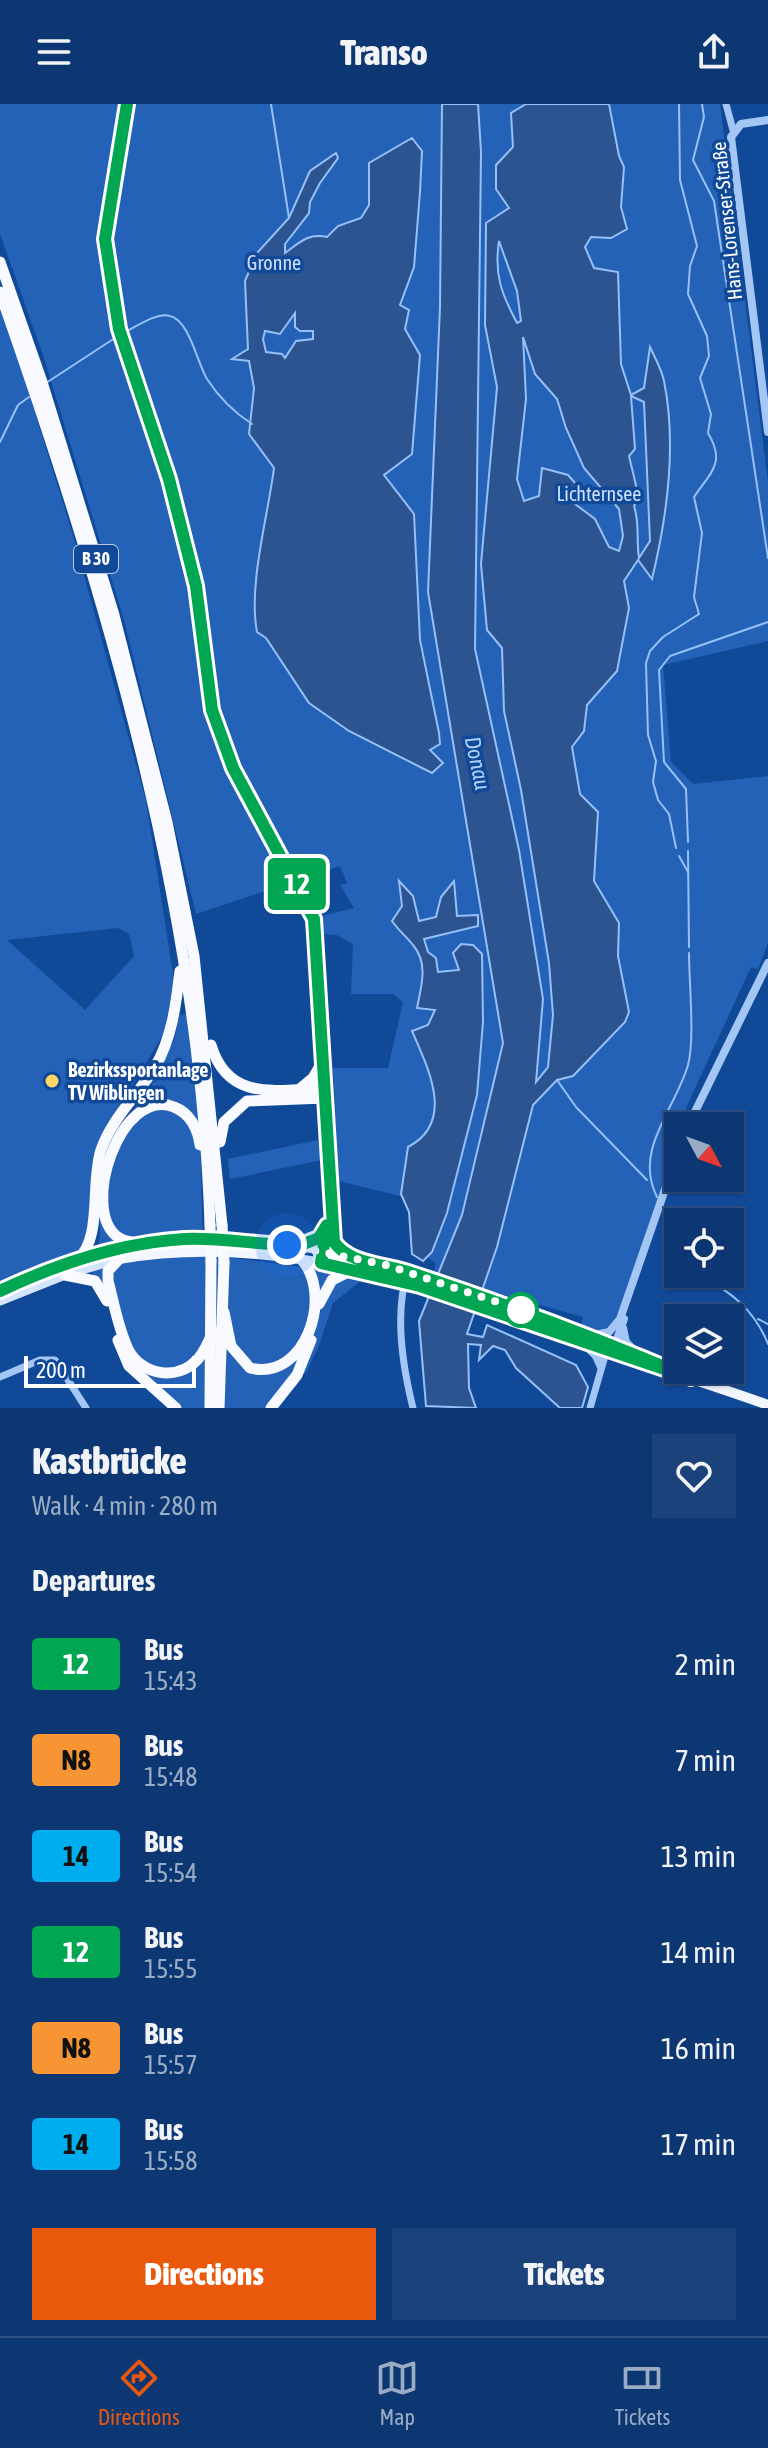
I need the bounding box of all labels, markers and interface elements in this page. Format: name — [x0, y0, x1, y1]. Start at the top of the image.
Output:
icon: menu — [32, 30, 76, 74]
icon: share — [692, 30, 736, 74]
text: Transo — [340, 31, 428, 73]
street label: Hans-Lorenser-Straße — [707, 141, 746, 301]
park label: Gronne — [247, 251, 301, 274]
park label: Lichternsee — [557, 482, 641, 505]
road number: B 30 — [74, 545, 118, 573]
water label: Donau — [460, 734, 496, 793]
line badge: 12 — [261, 858, 333, 910]
text: 12 — [284, 868, 310, 900]
place label: Bezirkssportanlage TV Wiblingen — [68, 1058, 208, 1104]
marker: Bezirkssportanlage TV Wiblingen — [43, 1072, 61, 1090]
north arrow — [664, 1112, 744, 1192]
map controls — [664, 1112, 744, 1384]
button: locate — [664, 1208, 744, 1288]
your location — [267, 1225, 307, 1265]
unlabelled marker — [504, 1293, 538, 1327]
button: layers — [664, 1304, 744, 1384]
scale bar — [24, 1352, 196, 1388]
text: 200 m — [36, 1357, 86, 1383]
button: heart — [652, 1434, 736, 1518]
text: Kastbrücke — [32, 1439, 187, 1482]
text: Walk · 4 min · 280 m — [32, 1491, 218, 1521]
text: Departures — [32, 1563, 155, 1597]
text: Bus — [144, 1632, 183, 1666]
text: 2 min — [675, 1647, 736, 1681]
text: 12 — [63, 1648, 89, 1680]
text: 15:43 — [144, 1666, 198, 1696]
text: Bus — [144, 1728, 183, 1762]
text: 7 min — [675, 1743, 736, 1777]
text: N8 — [61, 1744, 91, 1776]
text: 15:48 — [144, 1762, 198, 1792]
text: Bus — [144, 1824, 183, 1858]
text: 13 min — [661, 1839, 736, 1873]
text: 14 — [63, 1840, 89, 1872]
text: 15:54 — [144, 1858, 198, 1888]
text: Bus — [144, 1920, 183, 1954]
text: 14 min — [661, 1935, 736, 1969]
text: 12 — [63, 1936, 89, 1968]
text: 15:55 — [144, 1954, 198, 1984]
text: Bus — [144, 2016, 183, 2050]
text: 16 min — [661, 2031, 736, 2065]
text: N8 — [61, 2032, 91, 2064]
text: 15:57 — [144, 2050, 198, 2080]
text: Bus — [144, 2112, 183, 2146]
text: 17 min — [661, 2127, 736, 2161]
text: 14 — [63, 2128, 89, 2160]
text: 15:58 — [144, 2146, 198, 2176]
button: Directions — [32, 2228, 376, 2320]
button: Tickets — [392, 2228, 736, 2320]
tab: Directions — [98, 2356, 180, 2430]
tab: Map — [375, 2356, 419, 2430]
tab: Tickets — [615, 2356, 670, 2430]

